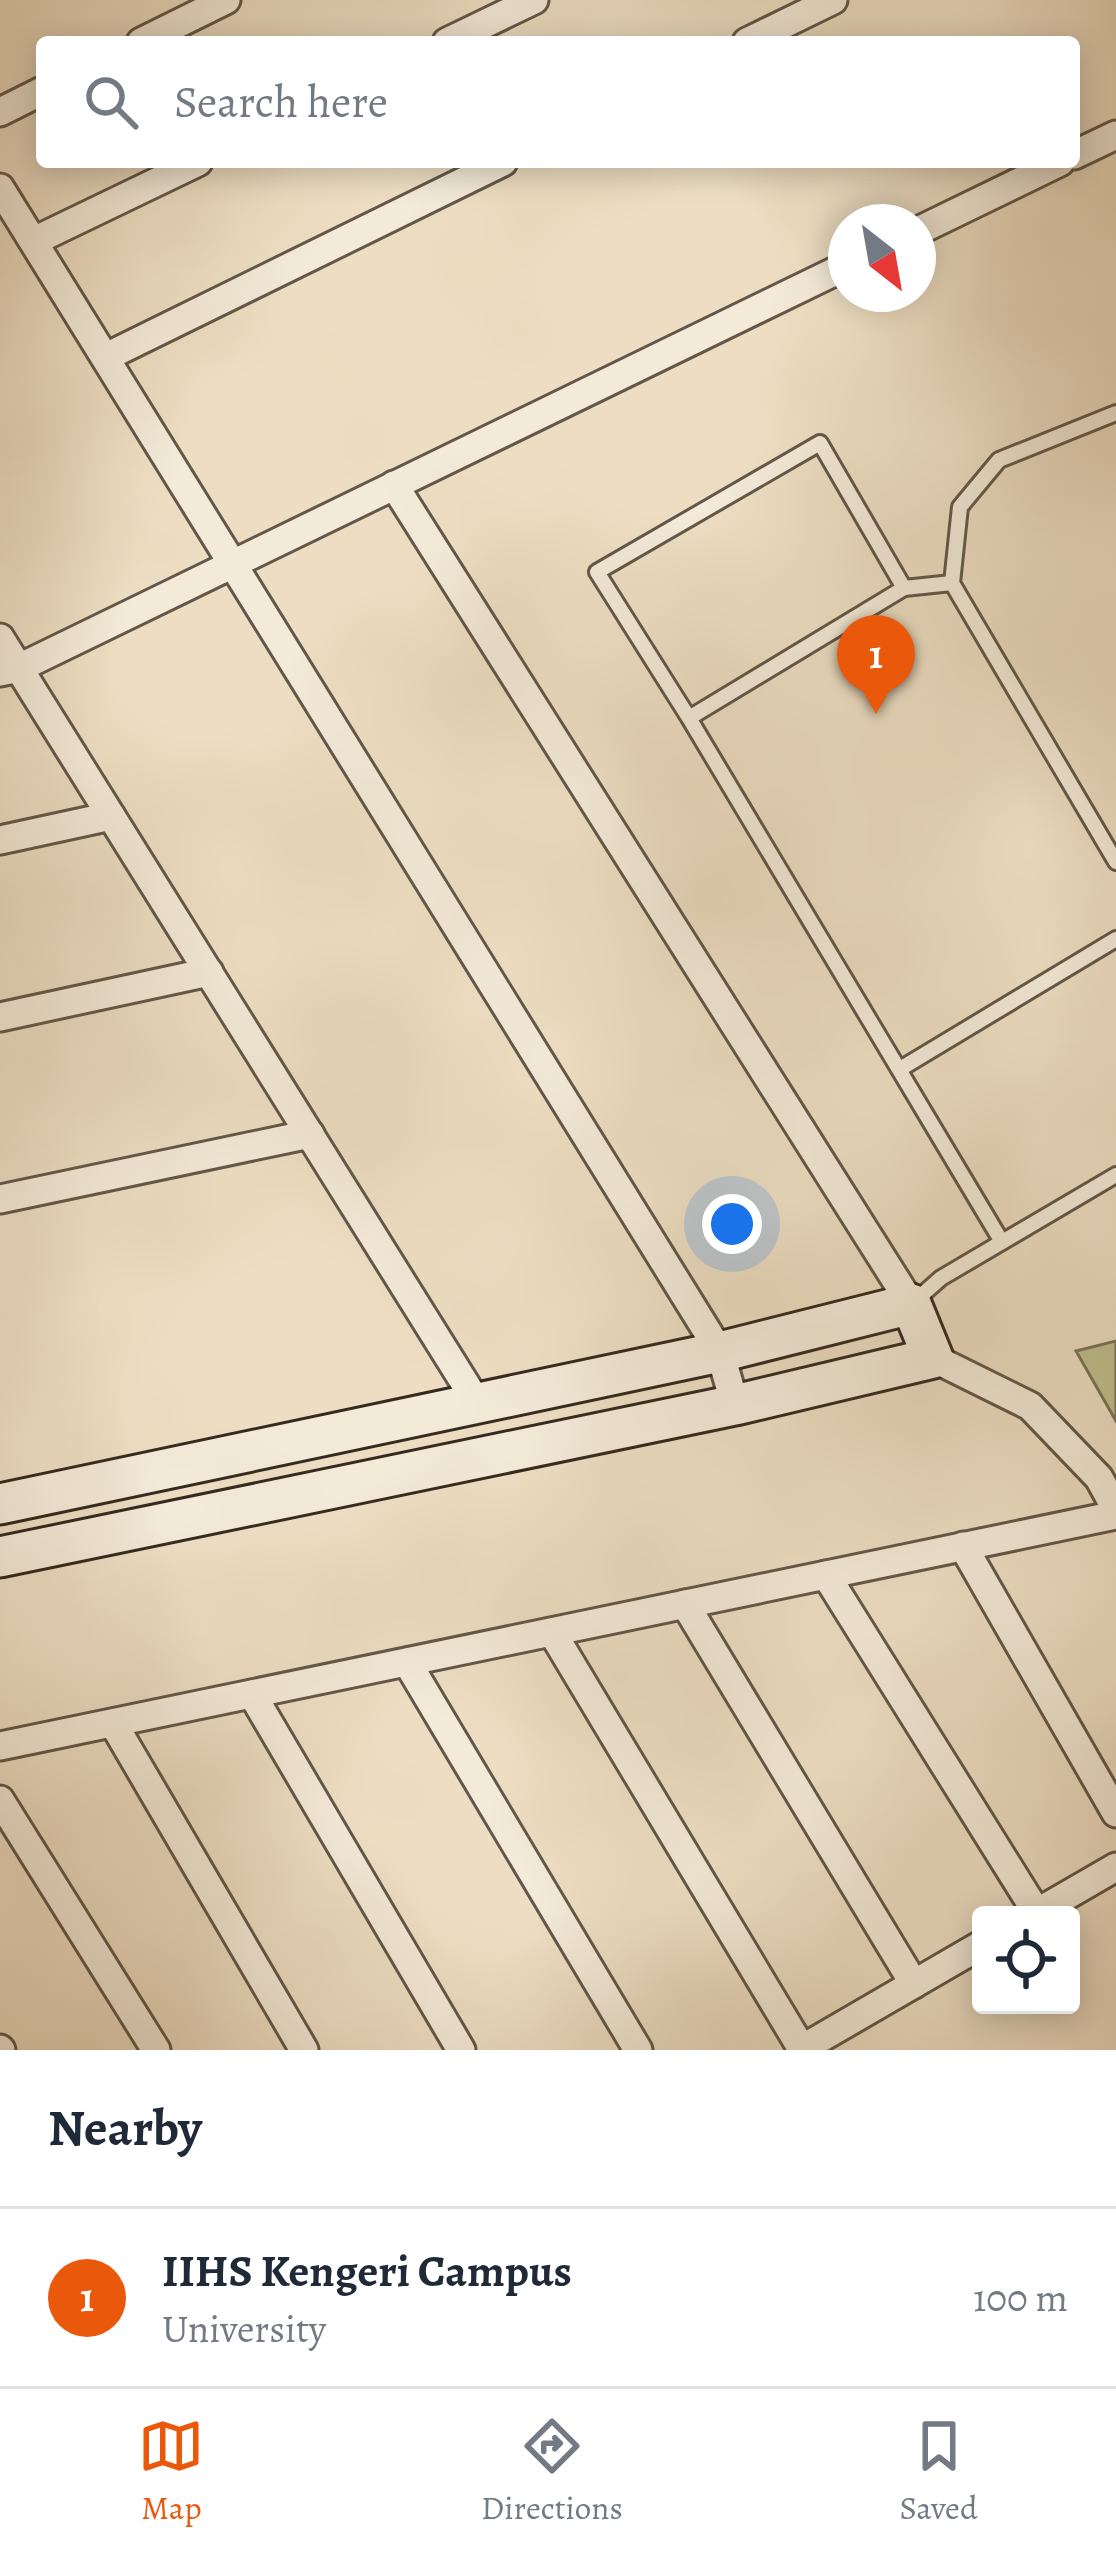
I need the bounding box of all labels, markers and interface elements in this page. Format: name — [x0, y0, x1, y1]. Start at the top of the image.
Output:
search box — [36, 36, 1080, 168]
icon: search — [78, 69, 144, 135]
text: Search here — [174, 71, 388, 133]
north arrow — [828, 204, 936, 312]
pin: 1 — [837, 615, 915, 714]
your location — [702, 1194, 762, 1254]
map controls — [972, 1906, 1080, 2014]
button: locate — [972, 1906, 1080, 2014]
text: Nearby — [48, 2093, 202, 2163]
text: IIHS Kengeri Campus — [162, 2240, 572, 2302]
text: 1 — [80, 2271, 94, 2324]
text: 100 m — [973, 2271, 1068, 2324]
text: University — [162, 2302, 326, 2355]
tab: Map — [138, 2413, 204, 2530]
tab: Directions — [481, 2413, 623, 2530]
tab: Saved — [899, 2413, 978, 2530]

